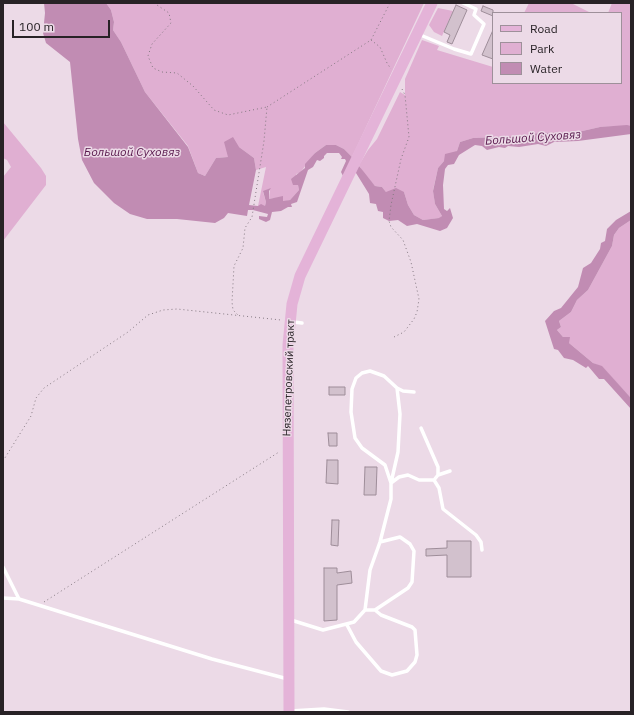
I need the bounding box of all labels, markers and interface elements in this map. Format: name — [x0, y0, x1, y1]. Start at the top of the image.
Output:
scale bar — [14, 12, 112, 38]
legend — [492, 12, 622, 84]
text: 100 m — [19, 19, 54, 34]
text: Road — [530, 21, 558, 36]
text: Park — [530, 41, 554, 56]
text: Water — [530, 61, 562, 76]
water label: Большой Суховяз — [484, 127, 582, 149]
water label: Большой Суховяз — [84, 146, 180, 160]
street label: Нязепетровский тракт — [280, 319, 298, 437]

